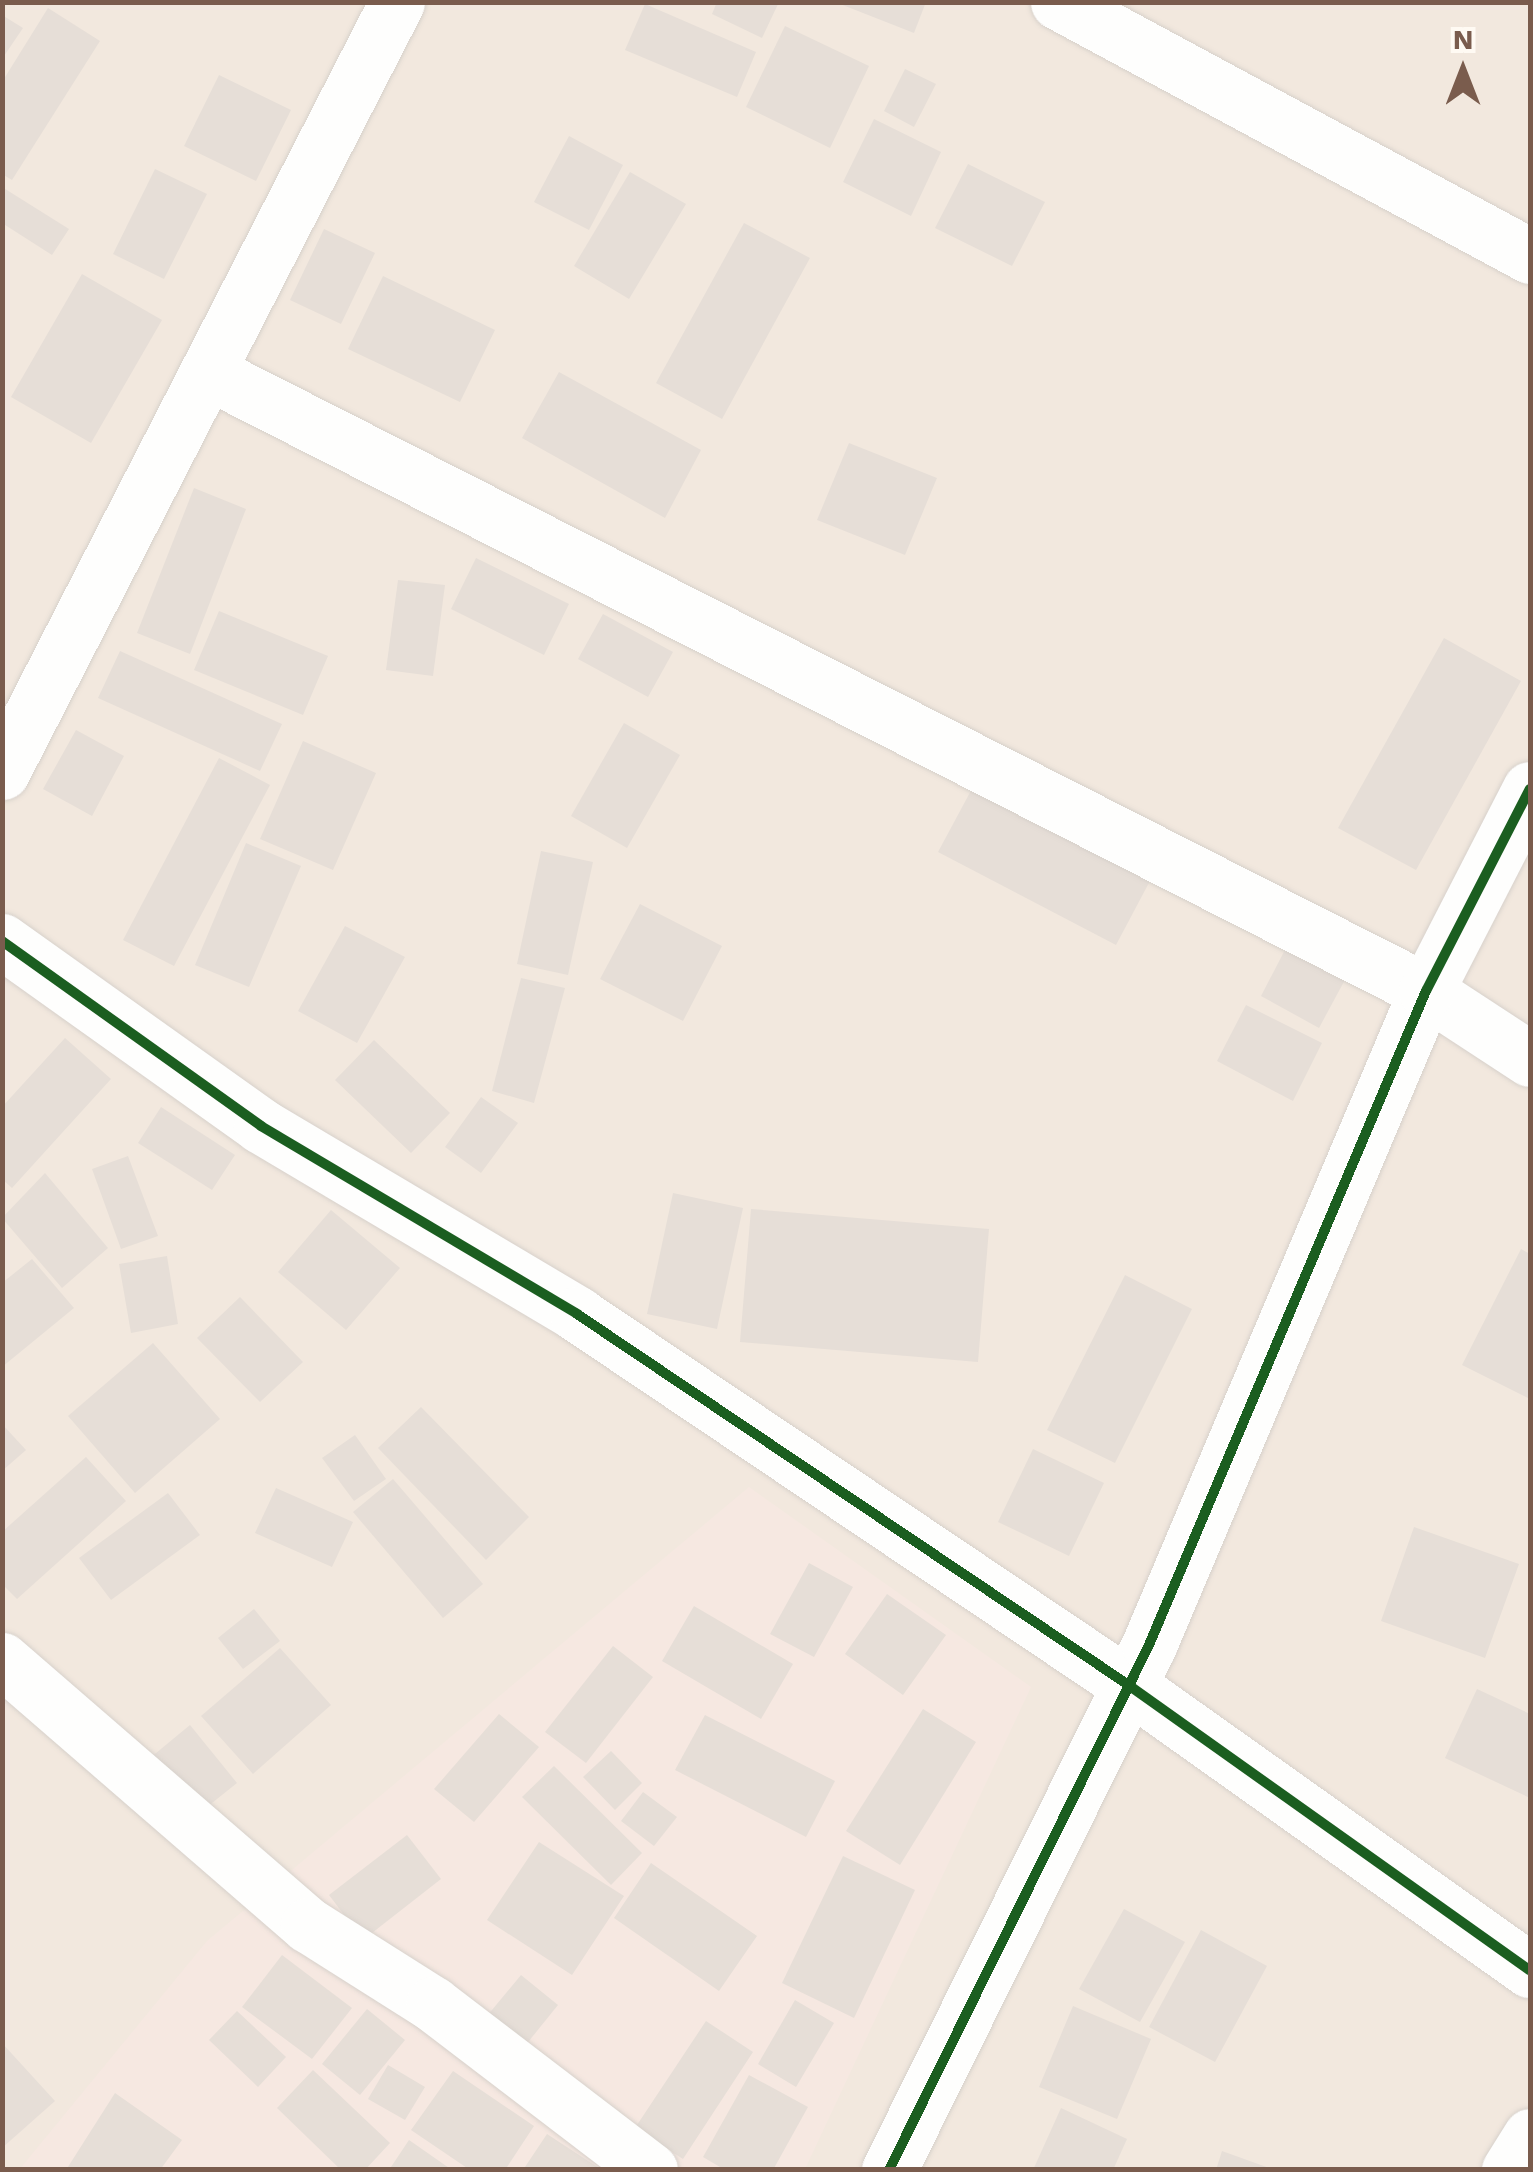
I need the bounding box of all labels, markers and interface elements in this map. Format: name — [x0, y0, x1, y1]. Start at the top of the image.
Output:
north arrow — [1413, 20, 1513, 120]
text: N — [1453, 23, 1473, 56]

